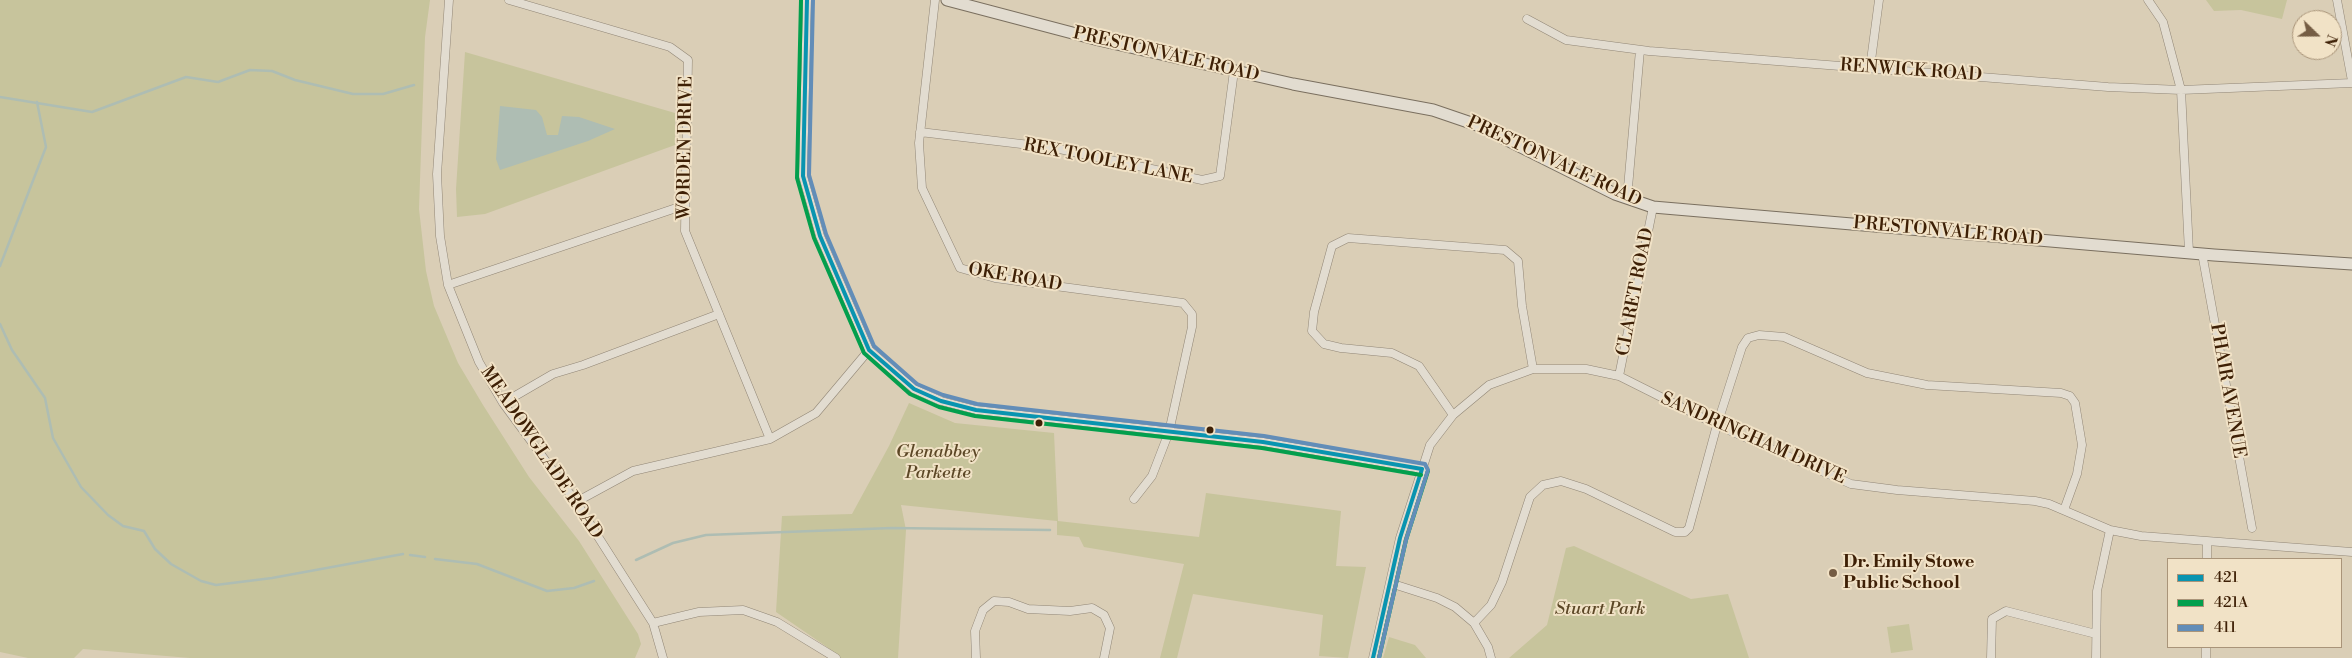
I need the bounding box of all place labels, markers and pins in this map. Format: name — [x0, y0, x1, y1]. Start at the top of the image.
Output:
unlabelled marker — [1034, 418, 1044, 428]
unlabelled marker — [1205, 425, 1215, 435]
place label: Dr. Emily Stowe Public School — [1843, 552, 1974, 594]
marker: Dr. Emily Stowe Public School — [1827, 567, 1839, 579]

